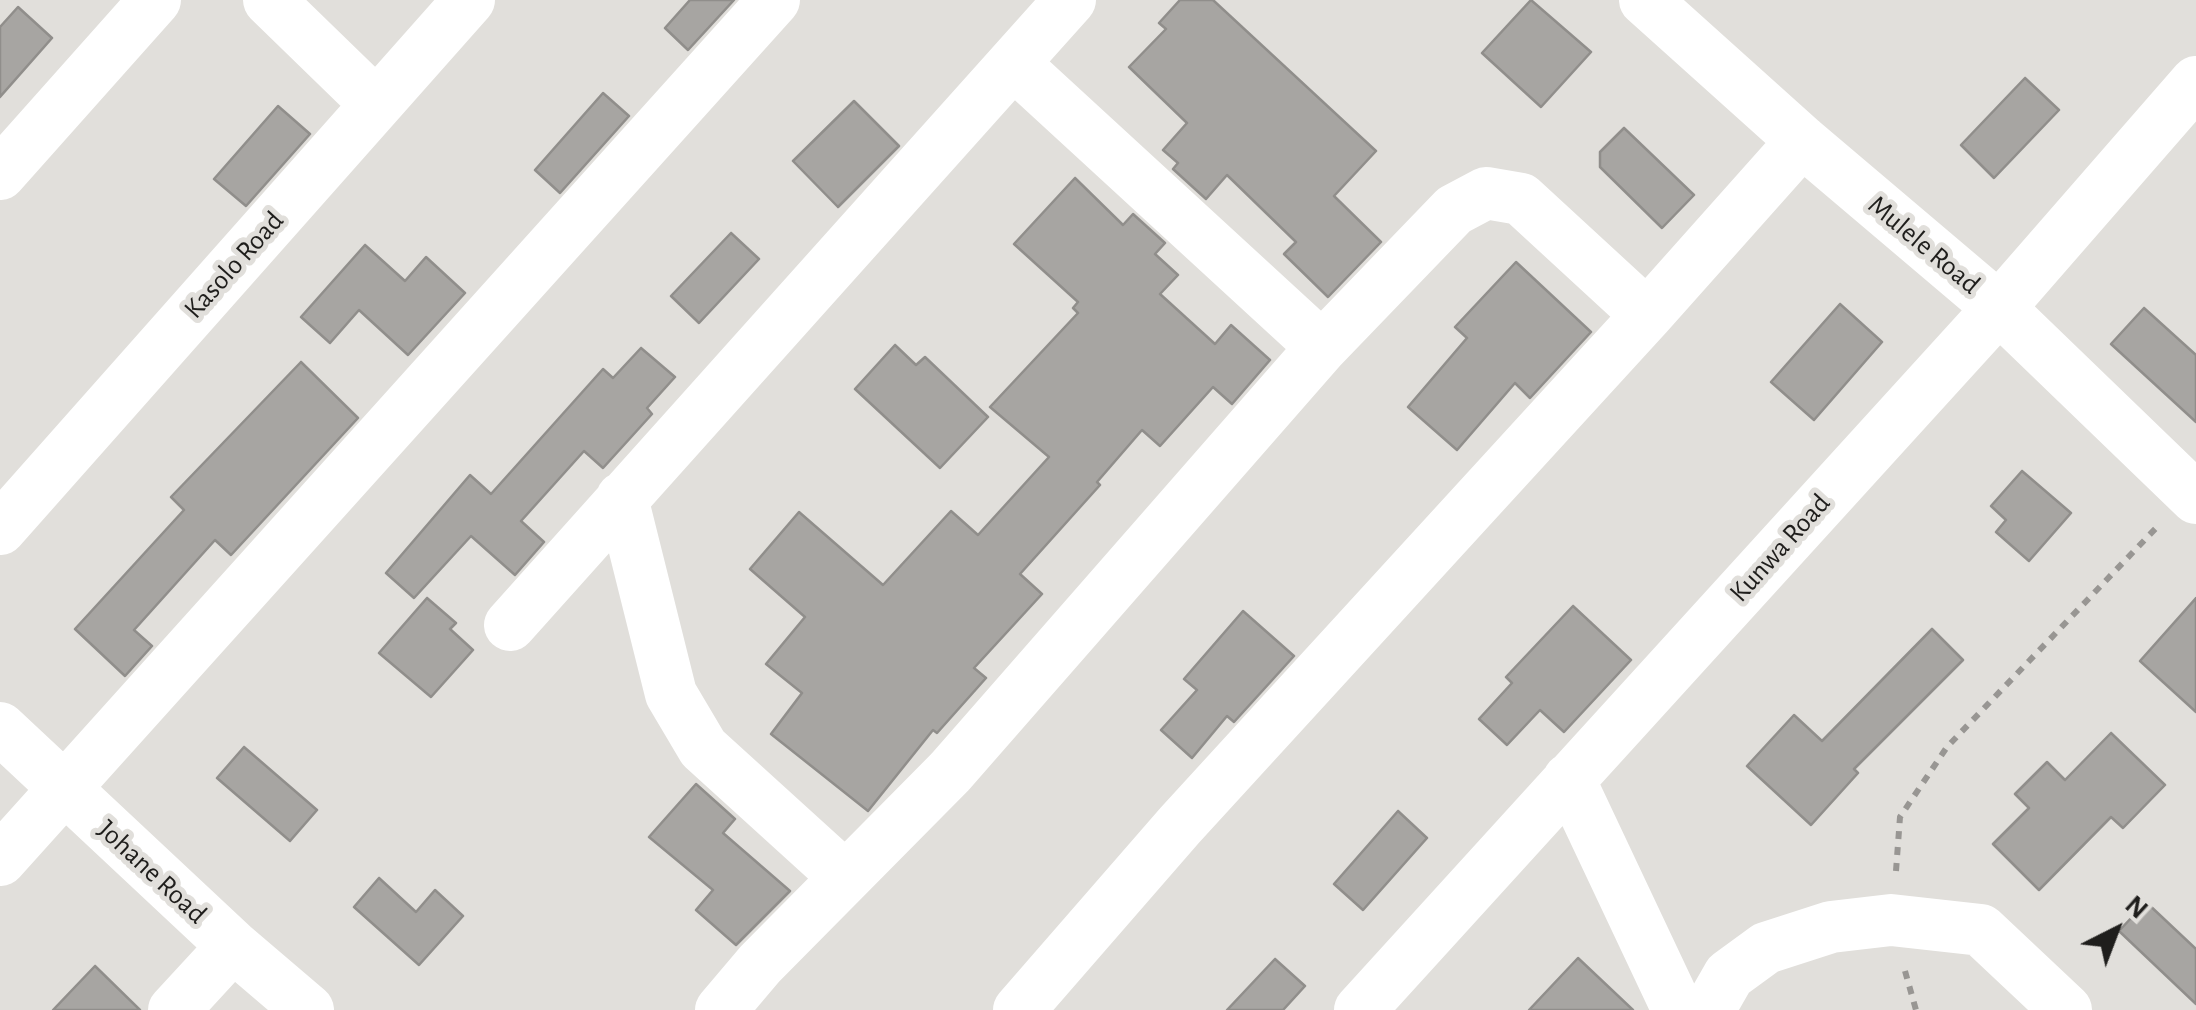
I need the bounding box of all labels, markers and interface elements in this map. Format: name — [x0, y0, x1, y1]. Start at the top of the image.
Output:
street label: Mulele Road — [1861, 188, 1987, 302]
street label: Kasolo Road — [177, 204, 291, 326]
street label: Kunwa Road — [1723, 487, 1837, 609]
street label: Johane Road — [91, 813, 213, 931]
north arrow — [2066, 880, 2166, 980]
text: N — [2119, 891, 2153, 925]

